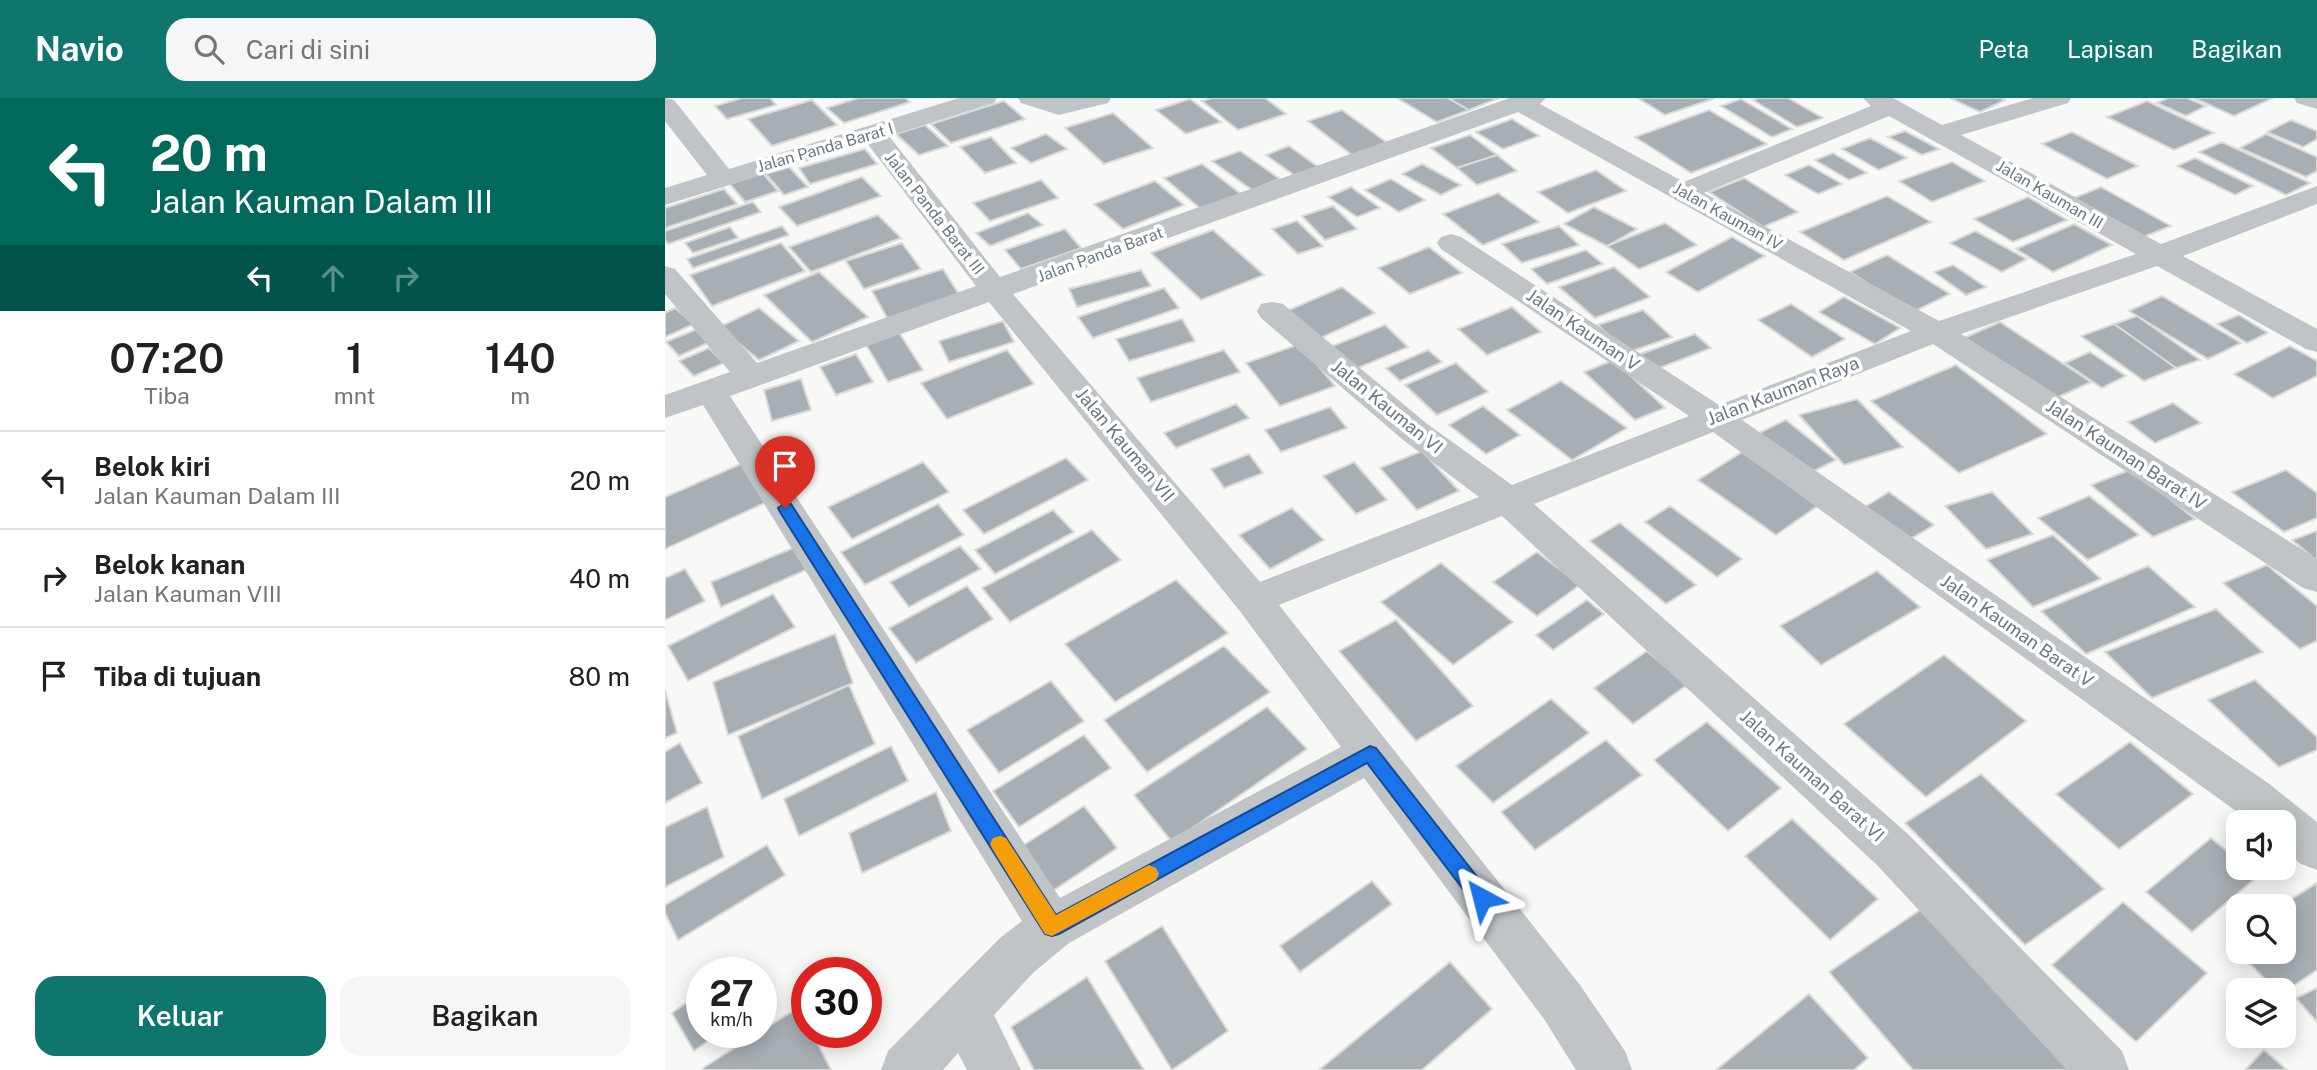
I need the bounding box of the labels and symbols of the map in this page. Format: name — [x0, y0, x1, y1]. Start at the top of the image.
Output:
street label: Jalan Panda Barat I — [755, 119, 895, 176]
street label: Jalan Panda Barat III — [881, 148, 988, 278]
street label: Jalan Kauman III — [1993, 156, 2107, 233]
street label: Jalan Kauman IV — [1670, 179, 1786, 254]
street label: Jalan Panda Barat — [1035, 223, 1166, 286]
street label: Jalan Kauman V — [1523, 284, 1644, 375]
street label: Jalan Kauman Raya — [1704, 352, 1862, 429]
street label: Jalan Kauman VI — [1328, 355, 1447, 458]
street label: Jalan Kauman VII — [1072, 384, 1179, 506]
street label: Jalan Kauman Barat IV — [2042, 395, 2210, 514]
pin — [755, 436, 815, 508]
street label: Jalan Kauman Barat V — [1937, 570, 2098, 691]
street label: Jalan Kauman Barat VI — [1736, 705, 1889, 846]
position arrow — [1445, 861, 1519, 935]
speed limit sign: 30 — [791, 957, 882, 1048]

